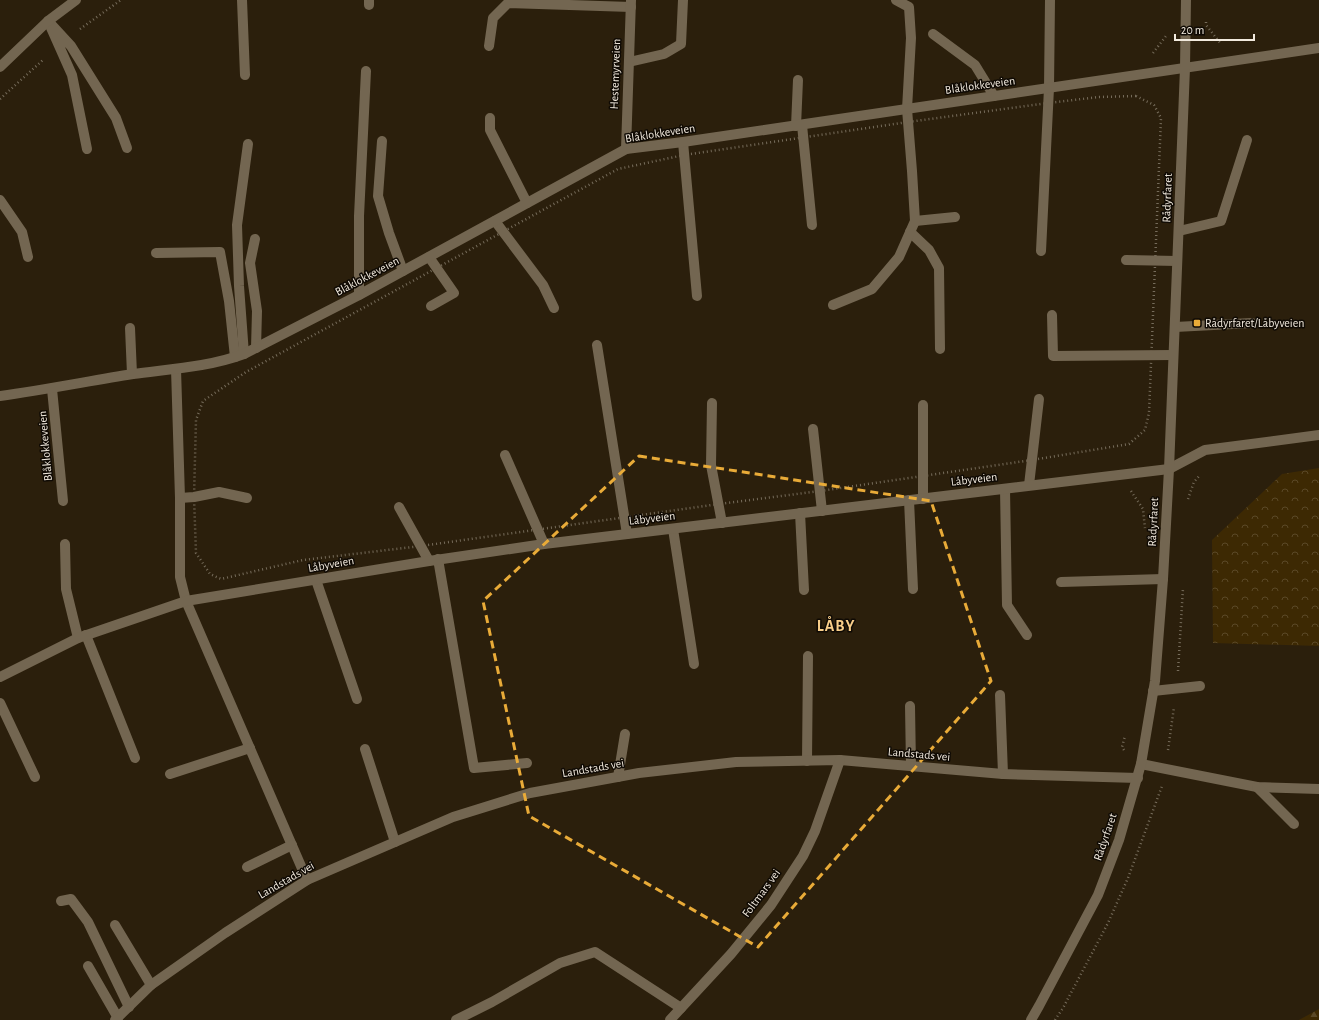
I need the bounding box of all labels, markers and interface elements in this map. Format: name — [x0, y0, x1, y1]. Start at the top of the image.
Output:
scale bar — [1175, 16, 1254, 42]
text: 20 m — [1181, 24, 1204, 36]
street label: Hestemyrveien — [608, 38, 623, 110]
street label: Blåklokkeveien — [944, 74, 1016, 96]
street label: Blåklokkeveien — [624, 122, 696, 144]
street label: Rådyrfaret — [1160, 173, 1175, 223]
street label: Blåklokkeveien — [333, 254, 401, 298]
place label: Rådyrfaret/Låbyveien — [1205, 317, 1305, 330]
marker: Rådyrfaret/Låbyveien — [1192, 318, 1202, 328]
street label: Blåklokkeveien — [36, 410, 54, 482]
street label: Låbyveien — [950, 470, 998, 489]
street label: Rådyrfaret — [1146, 497, 1161, 547]
street label: Låbyveien — [628, 509, 676, 528]
street label: Låbyveien — [307, 554, 355, 575]
district label: LÅBY — [817, 616, 855, 634]
street label: Landstads vei — [887, 745, 951, 763]
street label: Landstads vei — [561, 757, 625, 779]
street label: Rådyrfaret — [1091, 812, 1120, 863]
street label: Landstads vei — [256, 859, 316, 901]
street label: Foltmars vei — [740, 867, 782, 919]

